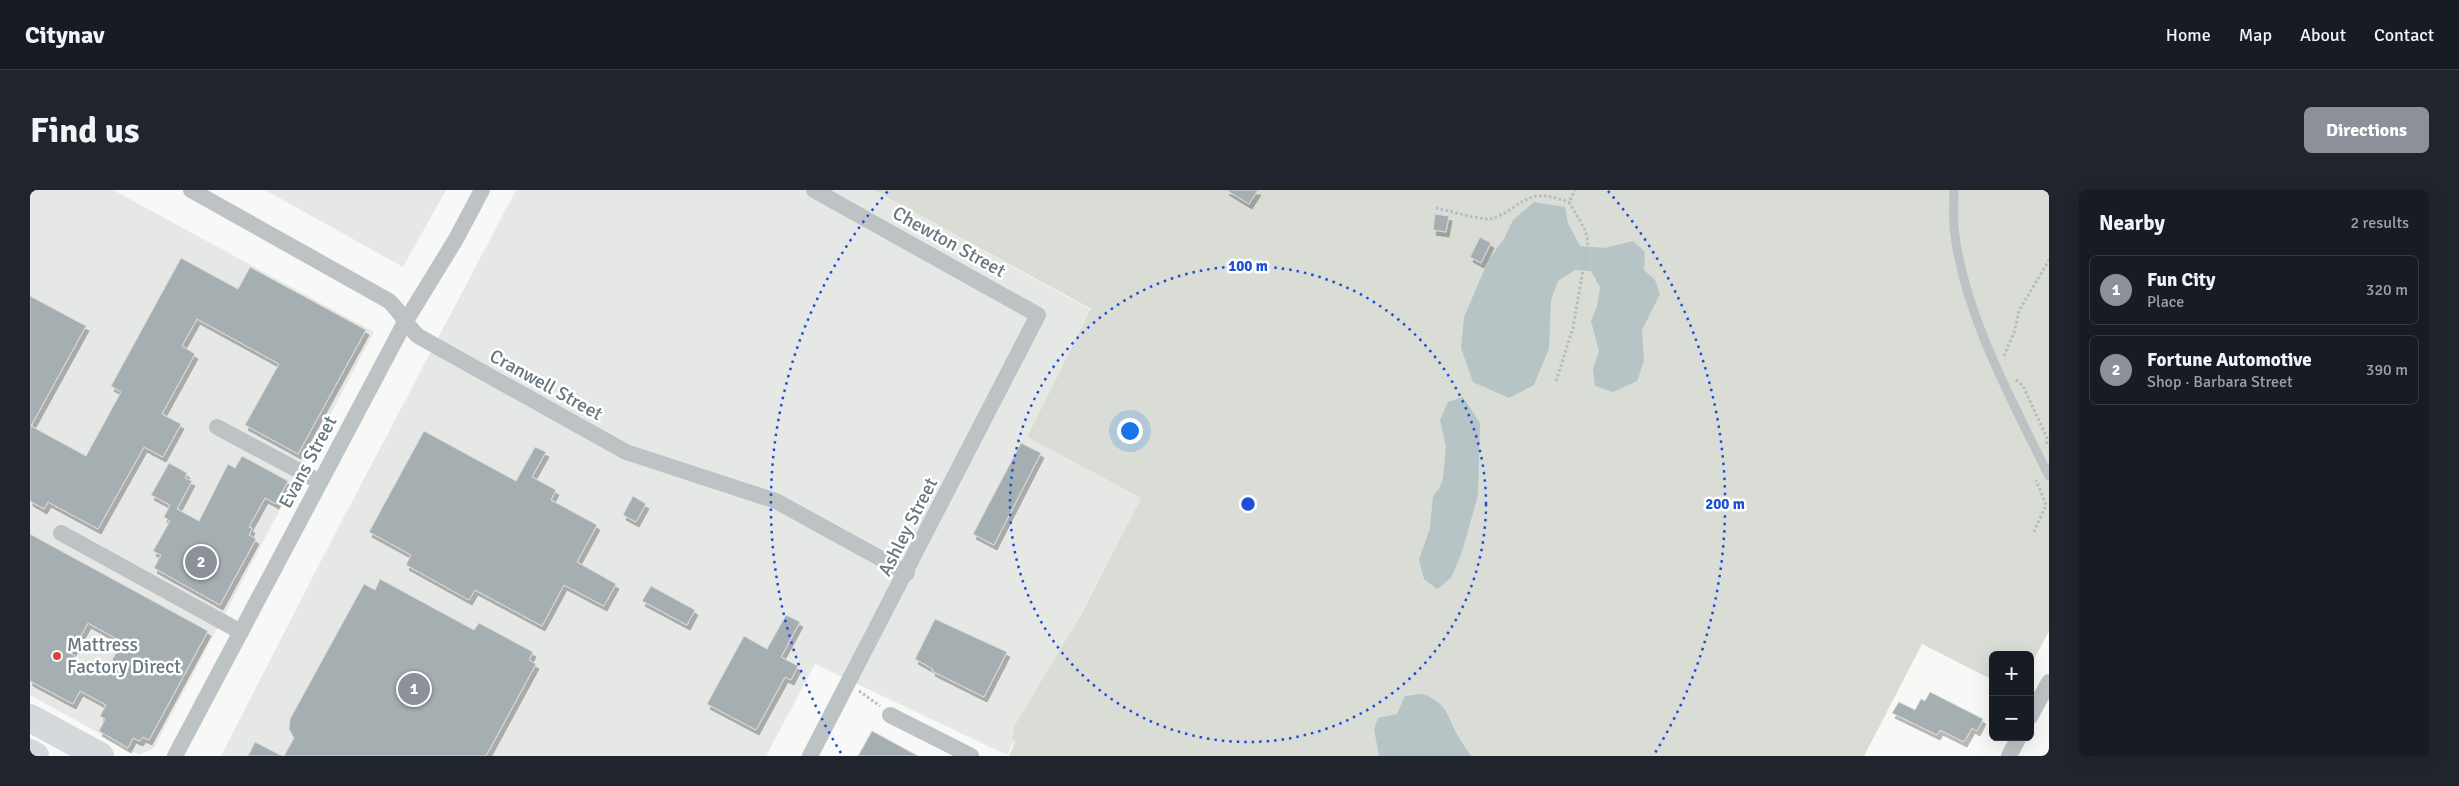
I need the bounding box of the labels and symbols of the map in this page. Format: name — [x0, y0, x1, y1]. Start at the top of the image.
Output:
street label: Chewton Street — [888, 201, 1010, 283]
text: 100 m — [1228, 257, 1268, 275]
street label: Cranwell Street — [485, 344, 607, 426]
street label: Evans Street — [274, 411, 342, 512]
your location — [1117, 418, 1143, 444]
street label: Ashley Street — [873, 473, 943, 580]
centre of rings — [1239, 495, 1257, 513]
text: 200 m — [1705, 495, 1745, 513]
pin: 2 — [185, 543, 217, 581]
place label: Mattress Factory Direct — [67, 633, 181, 679]
marker: Mattress Factory Direct — [51, 650, 63, 662]
pin: 1 — [398, 670, 430, 708]

